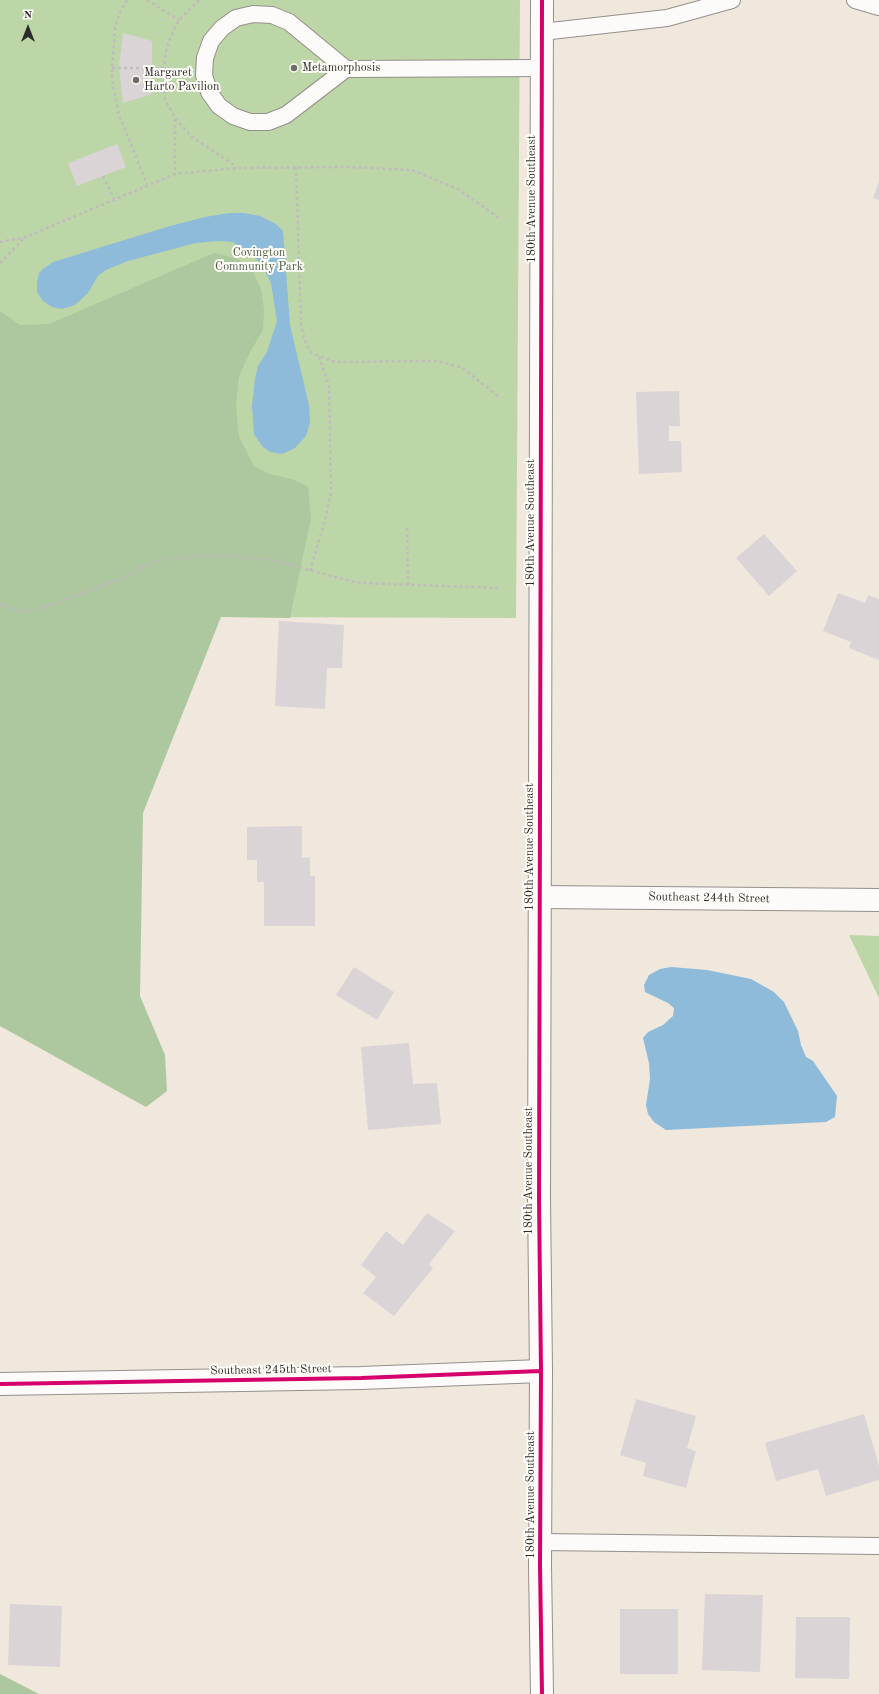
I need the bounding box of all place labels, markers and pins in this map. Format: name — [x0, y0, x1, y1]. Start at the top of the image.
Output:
place label: Metamorphosis — [302, 61, 380, 75]
marker: Metamorphosis — [289, 63, 299, 73]
place label: Margaret Harto Pavilion — [144, 66, 220, 94]
marker: Margaret Harto Pavilion — [131, 75, 141, 85]

